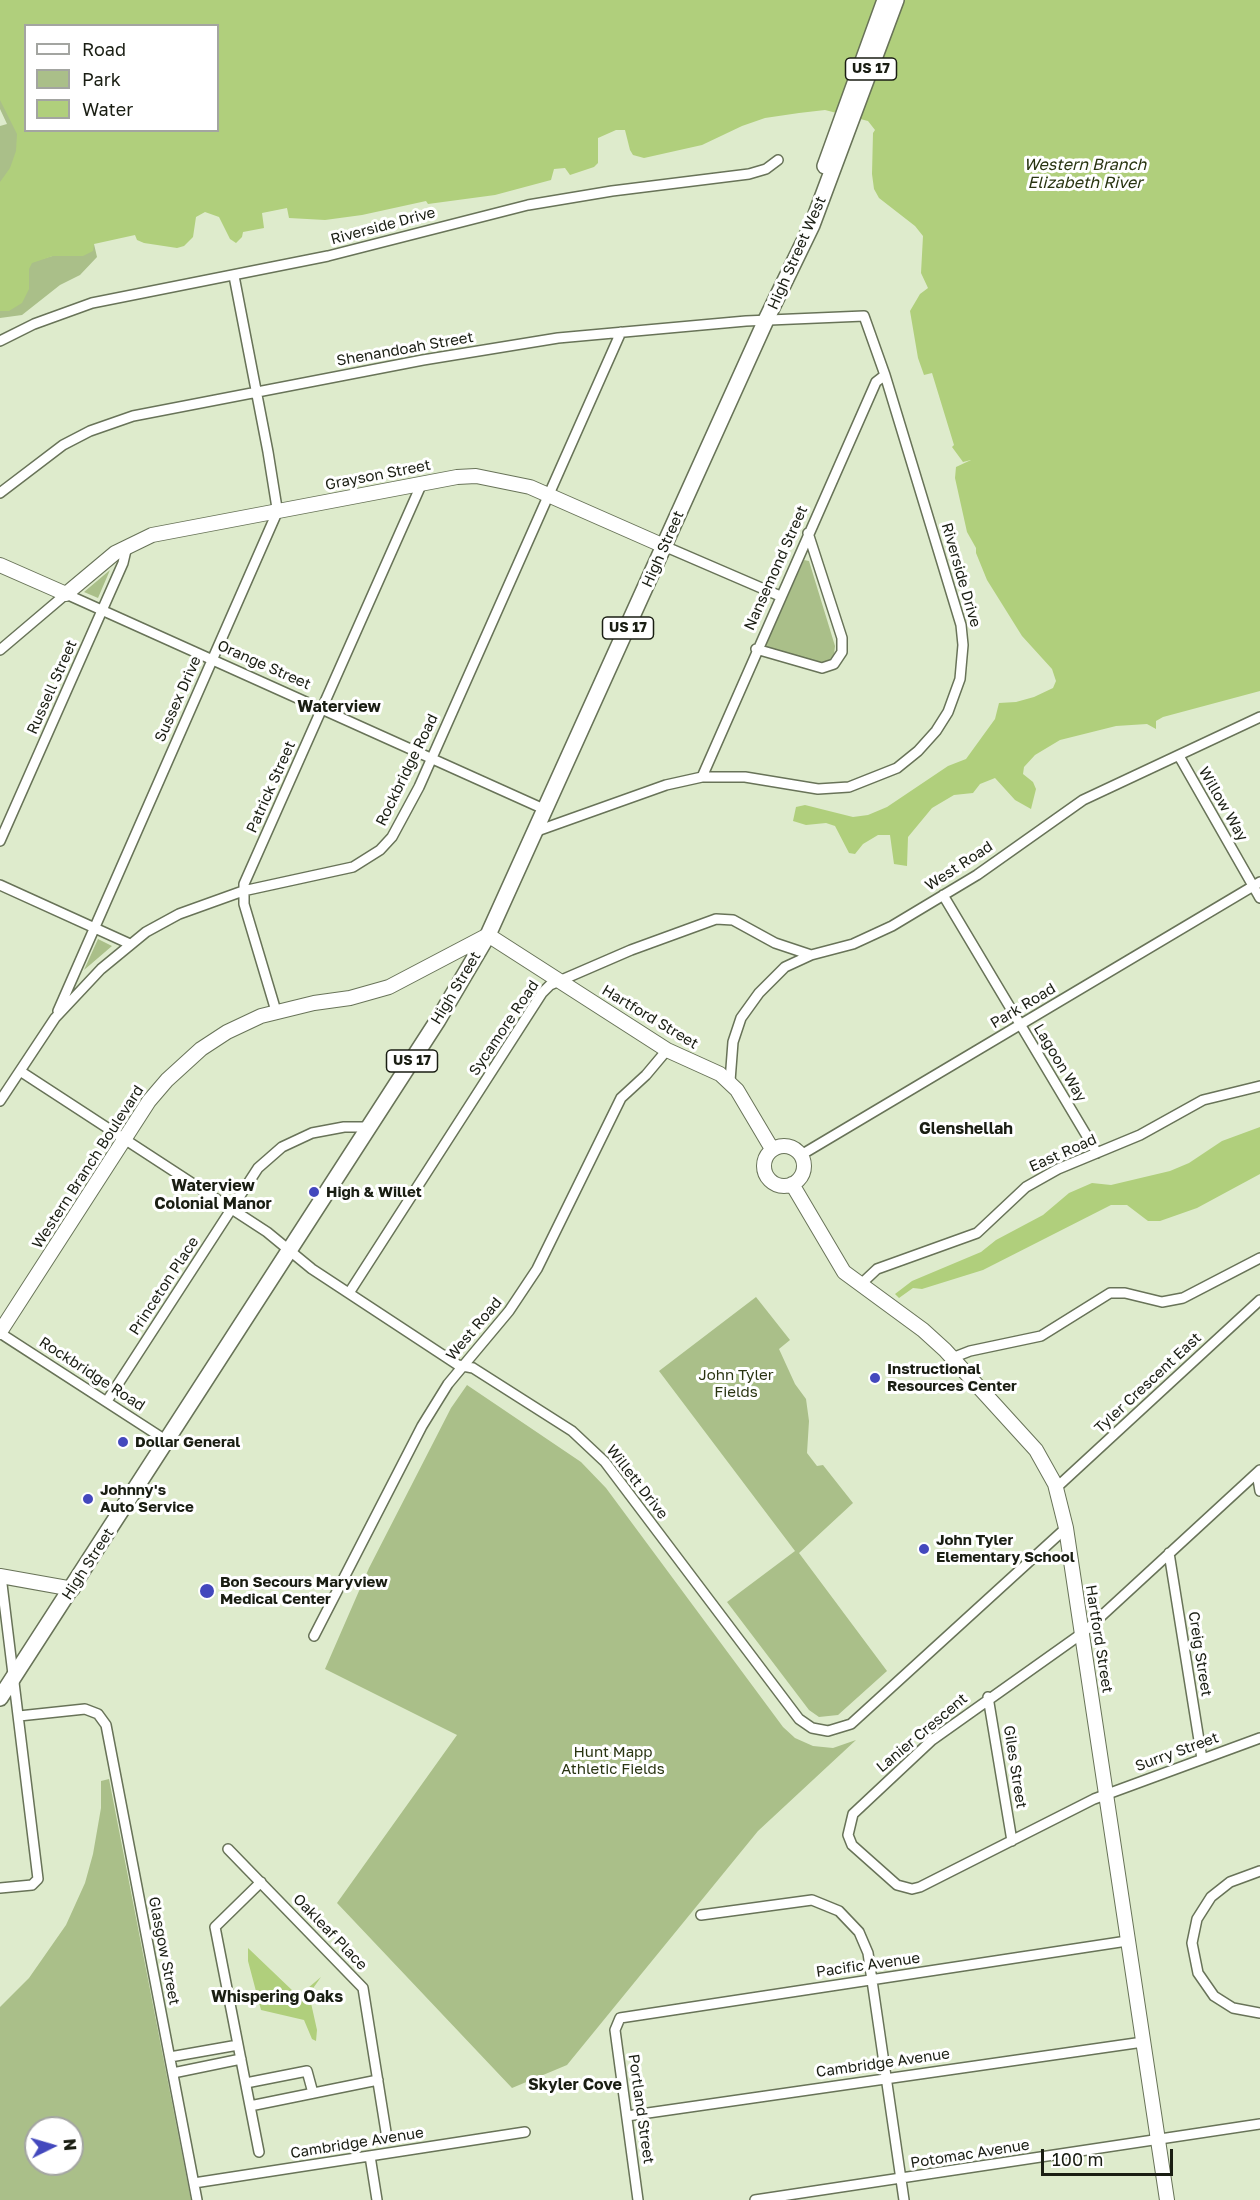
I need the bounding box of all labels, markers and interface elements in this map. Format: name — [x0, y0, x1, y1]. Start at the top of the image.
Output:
legend — [24, 24, 219, 132]
text: Road — [82, 38, 126, 60]
road number: US 17 — [846, 58, 896, 80]
text: Park — [82, 68, 121, 90]
text: Water — [82, 98, 133, 120]
water label: Western Branch Elizabeth River — [1024, 155, 1146, 193]
street label: High Street West — [764, 194, 830, 312]
street label: Riverside Drive — [329, 203, 437, 249]
street label: Shenandoah Street — [335, 328, 475, 370]
street label: Grayson Street — [324, 456, 432, 494]
street label: Nansemond Street — [740, 503, 812, 633]
street label: High Street — [638, 508, 688, 590]
street label: Riverside Drive — [938, 521, 984, 629]
road number: US 17 — [602, 617, 654, 639]
street label: Orange Street — [214, 636, 314, 694]
street label: Russell Street — [23, 637, 81, 737]
street label: Sussex Drive — [151, 653, 205, 745]
district label: Waterview — [297, 697, 381, 717]
street label: Rockbridge Road — [372, 711, 442, 829]
street label: Patrick Street — [243, 738, 299, 836]
street label: Willow Way — [1194, 764, 1252, 844]
street label: West Road — [922, 837, 996, 895]
street label: High Street — [427, 948, 485, 1028]
street label: Sycamore Road — [465, 977, 543, 1079]
street label: Park Road — [987, 979, 1059, 1033]
street label: Hartford Street — [598, 981, 702, 1053]
street label: Lagoon Way — [1030, 1021, 1090, 1105]
road number: US 17 — [386, 1050, 438, 1072]
street label: Western Branch Boulevard — [28, 1082, 148, 1252]
district label: Glenshellah — [919, 1119, 1013, 1139]
street label: East Road — [1026, 1130, 1100, 1176]
district label: Waterview Colonial Manor — [154, 1176, 272, 1214]
place label: High & Willet — [326, 1183, 422, 1201]
marker: High & Willet — [307, 1185, 321, 1199]
street label: Princeton Place — [125, 1233, 203, 1339]
street label: West Road — [442, 1294, 506, 1364]
street label: Tyler Crescent East — [1091, 1329, 1205, 1437]
street label: Rockbridge Road — [36, 1333, 148, 1415]
place label: Instructional Resources Center — [887, 1360, 1017, 1395]
park label: John Tyler Fields — [698, 1366, 774, 1401]
marker: Instructional Resources Center — [868, 1371, 882, 1385]
place label: Dollar General — [135, 1433, 240, 1451]
marker: Dollar General — [116, 1435, 130, 1449]
street label: Willett Drive — [602, 1441, 672, 1523]
place label: Johnny's Auto Service — [100, 1481, 194, 1516]
marker: Johnny's Auto Service — [81, 1492, 95, 1506]
street label: High Street — [58, 1525, 118, 1603]
place label: John Tyler Elementary School — [936, 1531, 1075, 1566]
marker: John Tyler Elementary School — [917, 1542, 931, 1556]
place label: Bon Secours Maryview Medical Center — [220, 1573, 388, 1608]
marker: Bon Secours Maryview Medical Center — [198, 1582, 216, 1600]
street label: Hartford Street — [1082, 1584, 1116, 1694]
street label: Creig Street — [1184, 1610, 1216, 1698]
street label: Lanier Crescent — [873, 1690, 971, 1776]
street label: Giles Street — [1000, 1724, 1030, 1810]
street label: Surry Street — [1133, 1729, 1221, 1775]
park label: Hunt Mapp Athletic Fields — [561, 1743, 665, 1778]
street label: Oakleaf Place — [289, 1890, 371, 1974]
street label: Glasgow Street — [145, 1895, 183, 2007]
street label: Pacific Avenue — [815, 1949, 921, 1981]
district label: Whispering Oaks — [211, 1987, 343, 2007]
street label: Cambridge Avenue — [815, 2045, 951, 2081]
street label: Portland Street — [624, 2053, 658, 2165]
district label: Skyler Cove — [528, 2075, 622, 2095]
north arrow — [24, 2116, 84, 2176]
street label: Cambridge Avenue — [289, 2124, 425, 2162]
street label: Potomac Avenue — [909, 2136, 1031, 2172]
scale bar — [1044, 2137, 1176, 2175]
text: N — [59, 2138, 80, 2152]
text: 100 m — [1052, 2148, 1103, 2170]

